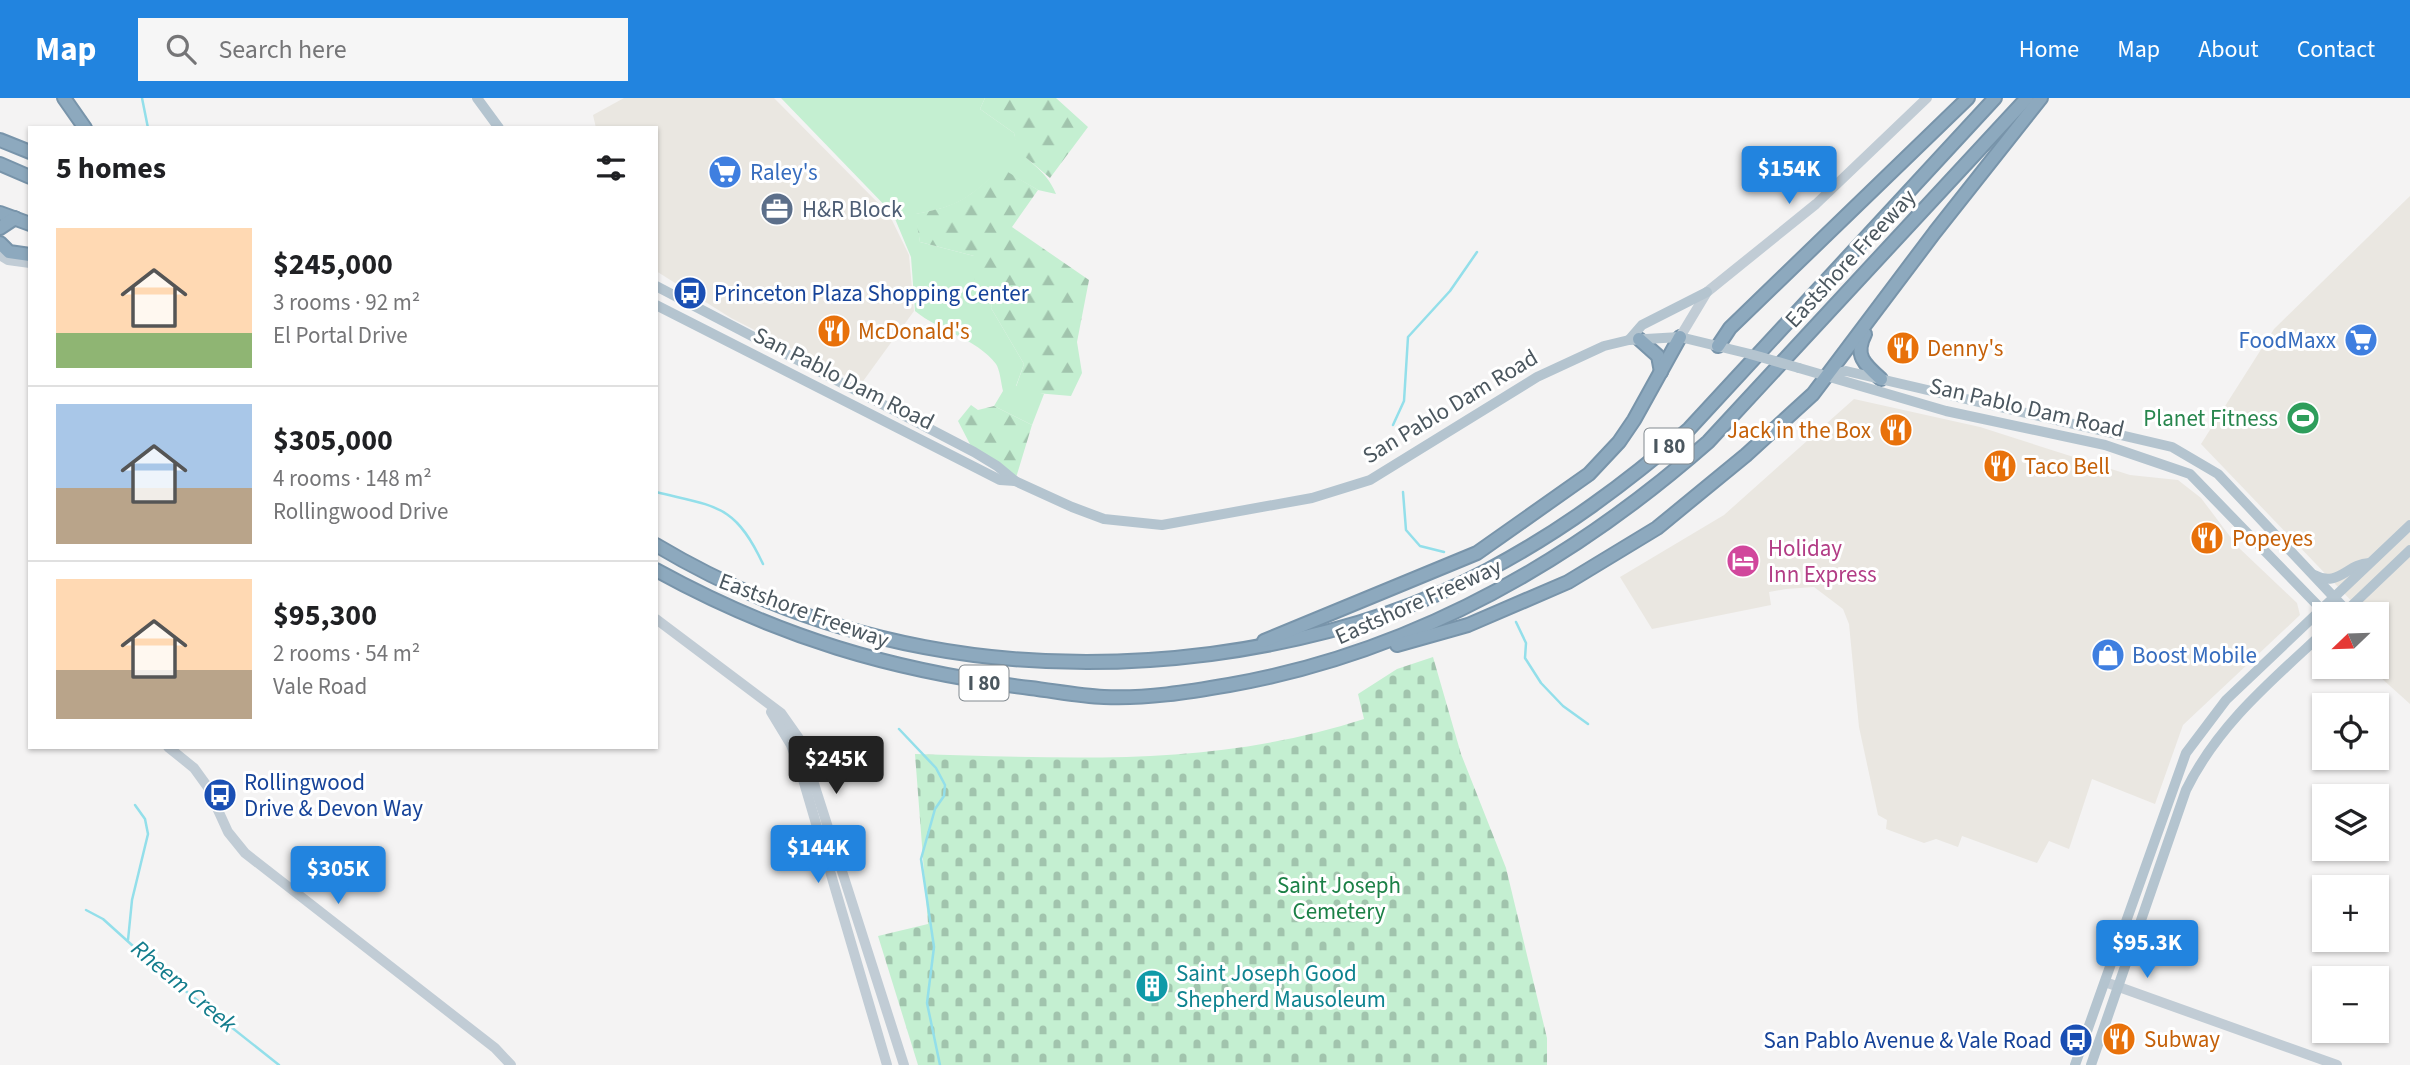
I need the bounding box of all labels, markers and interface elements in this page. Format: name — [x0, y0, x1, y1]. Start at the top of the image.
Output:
search box — [138, 18, 628, 81]
text: Map — [35, 26, 96, 73]
icon: search — [162, 30, 200, 68]
text: Search here — [218, 31, 347, 68]
text: Home — [2019, 32, 2079, 67]
text: Map — [2117, 32, 2160, 67]
text: About — [2198, 32, 2259, 67]
text: Contact — [2297, 32, 2375, 67]
pin: $154K — [1740, 146, 1838, 206]
text: 5 homes — [56, 147, 166, 190]
icon: filters — [592, 149, 630, 187]
text: $154K — [1758, 152, 1820, 185]
supermarket icon: Raley's — [706, 153, 744, 191]
place label: Raley's — [750, 156, 818, 189]
street label: Eastshore Freeway — [1777, 181, 1924, 335]
office icon: H&R Block — [758, 190, 796, 228]
place label: H&R Block — [802, 193, 903, 226]
text: $245,000 — [273, 243, 393, 286]
icon: home — [112, 256, 196, 340]
bus stop icon: Princeton Plaza Shopping Center — [671, 274, 709, 312]
place label: Princeton Plaza Shopping Center — [714, 277, 1030, 310]
text: 3 rooms · 92 m² — [273, 286, 420, 319]
restaurant icon: McDonald's — [815, 312, 853, 350]
place label: McDonald's — [858, 315, 970, 348]
text: El Portal Drive — [273, 319, 408, 352]
street label: San Pablo Dam Road — [748, 319, 940, 438]
supermarket icon: FoodMaxx — [2342, 321, 2380, 359]
place label: FoodMaxx — [2238, 324, 2336, 357]
restaurant icon: Denny's — [1884, 329, 1922, 367]
place label: Denny's — [1927, 332, 2003, 365]
street label: San Pablo Dam Road — [1356, 341, 1544, 472]
street label: San Pablo Dam Road — [1926, 369, 2128, 446]
sports icon: Planet Fitness — [2284, 399, 2322, 437]
place label: Planet Fitness — [2143, 402, 2278, 435]
restaurant icon: Jack in the Box — [1877, 411, 1915, 449]
place label: Jack in the Box — [1727, 414, 1871, 447]
text: $305,000 — [273, 419, 393, 462]
road number: I 80 — [1644, 428, 1694, 464]
icon: home — [112, 432, 196, 516]
restaurant icon: Taco Bell — [1981, 447, 2019, 485]
place label: Taco Bell — [2024, 450, 2110, 483]
text: 4 rooms · 148 m² — [273, 462, 432, 495]
text: Rollingwood Drive — [273, 495, 448, 528]
restaurant icon: Popeyes — [2188, 519, 2226, 557]
place label: Popeyes — [2232, 522, 2313, 555]
place label: Holiday Inn Express — [1768, 532, 1877, 591]
hotel icon: Holiday Inn Express — [1724, 542, 1762, 580]
street label: Eastshore Freeway — [1330, 550, 1507, 653]
street label: Eastshore Freeway — [714, 564, 894, 657]
text: $95,300 — [273, 594, 377, 637]
north arrow — [2312, 602, 2389, 679]
map controls — [2312, 602, 2389, 1043]
icon: home — [112, 607, 196, 691]
shop icon: Boost Mobile — [2089, 636, 2127, 674]
text: 2 rooms · 54 m² — [273, 637, 420, 670]
place label: Boost Mobile — [2132, 639, 2257, 672]
road number: I 80 — [960, 666, 1009, 700]
text: Vale Road — [273, 670, 367, 703]
button: locate — [2312, 693, 2389, 770]
pin: $245K — [787, 736, 885, 796]
text: $245K — [805, 742, 867, 775]
place label: Rollingwood Drive & Devon Way — [244, 766, 423, 825]
bus stop icon: Rollingwood Drive & Devon Way — [201, 776, 239, 814]
button: layers — [2312, 784, 2389, 861]
pin: $144K — [769, 826, 867, 885]
text: $144K — [787, 831, 849, 864]
pin: $305K — [289, 846, 387, 906]
text: $305K — [307, 852, 369, 885]
park label: Saint Joseph Cemetery — [1277, 869, 1401, 928]
button: + — [2312, 875, 2389, 952]
pin: $95.3K — [2090, 920, 2204, 980]
text: $95.3K — [2112, 926, 2182, 959]
water label: Rheem Creek — [123, 932, 245, 1041]
place label: Saint Joseph Good Shepherd Mausoleum — [1176, 957, 1386, 1016]
button: − — [2312, 966, 2389, 1043]
building icon: Saint Joseph Good Shepherd Mausoleum — [1133, 967, 1171, 1005]
restaurant icon: Subway — [2100, 1020, 2138, 1058]
bus stop icon: San Pablo Avenue & Vale Road — [2057, 1021, 2095, 1059]
place label: Subway — [2144, 1023, 2220, 1056]
place label: San Pablo Avenue & Vale Road — [1763, 1024, 2052, 1057]

